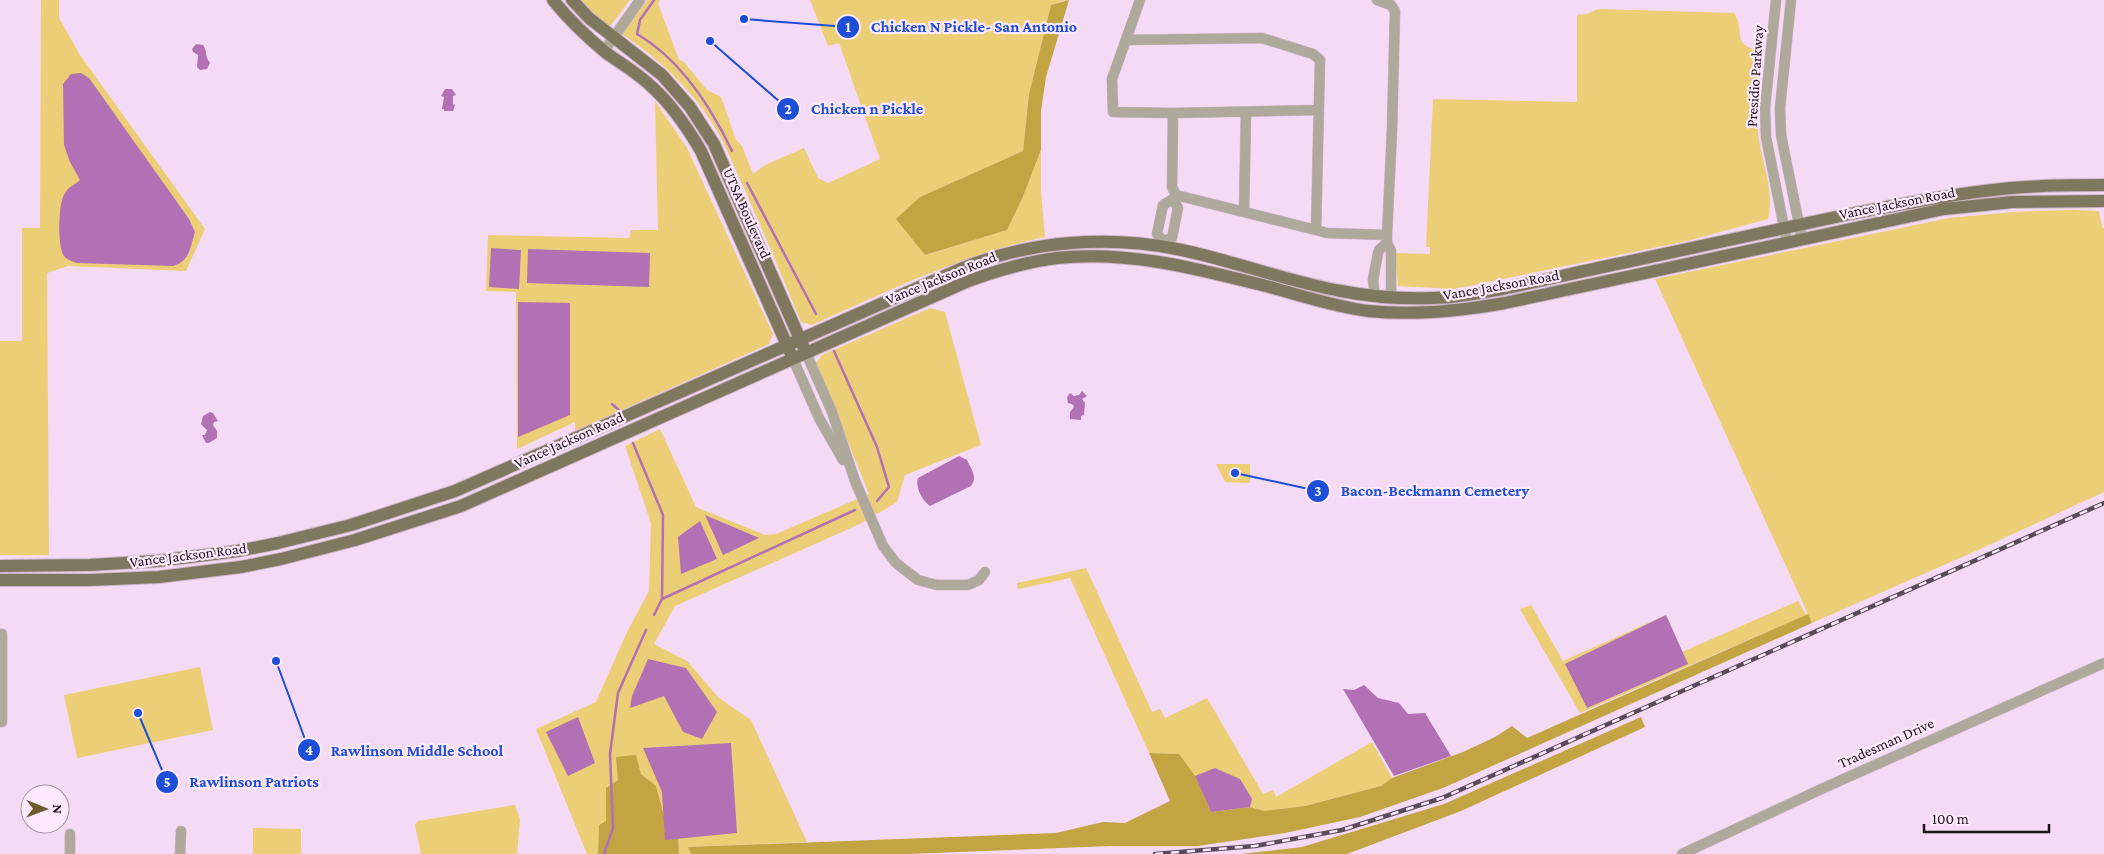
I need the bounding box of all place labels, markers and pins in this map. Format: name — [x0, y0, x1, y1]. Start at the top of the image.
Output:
callout: Chicken N Pickle- San Antonio — [836, 11, 1087, 42]
callout: Chicken n Pickle — [775, 93, 933, 124]
callout: Bacon-Beckmann Cemetery — [1306, 475, 1539, 506]
callout: Rawlinson Middle School — [296, 735, 514, 766]
callout: Rawlinson Patriots — [154, 766, 329, 797]

